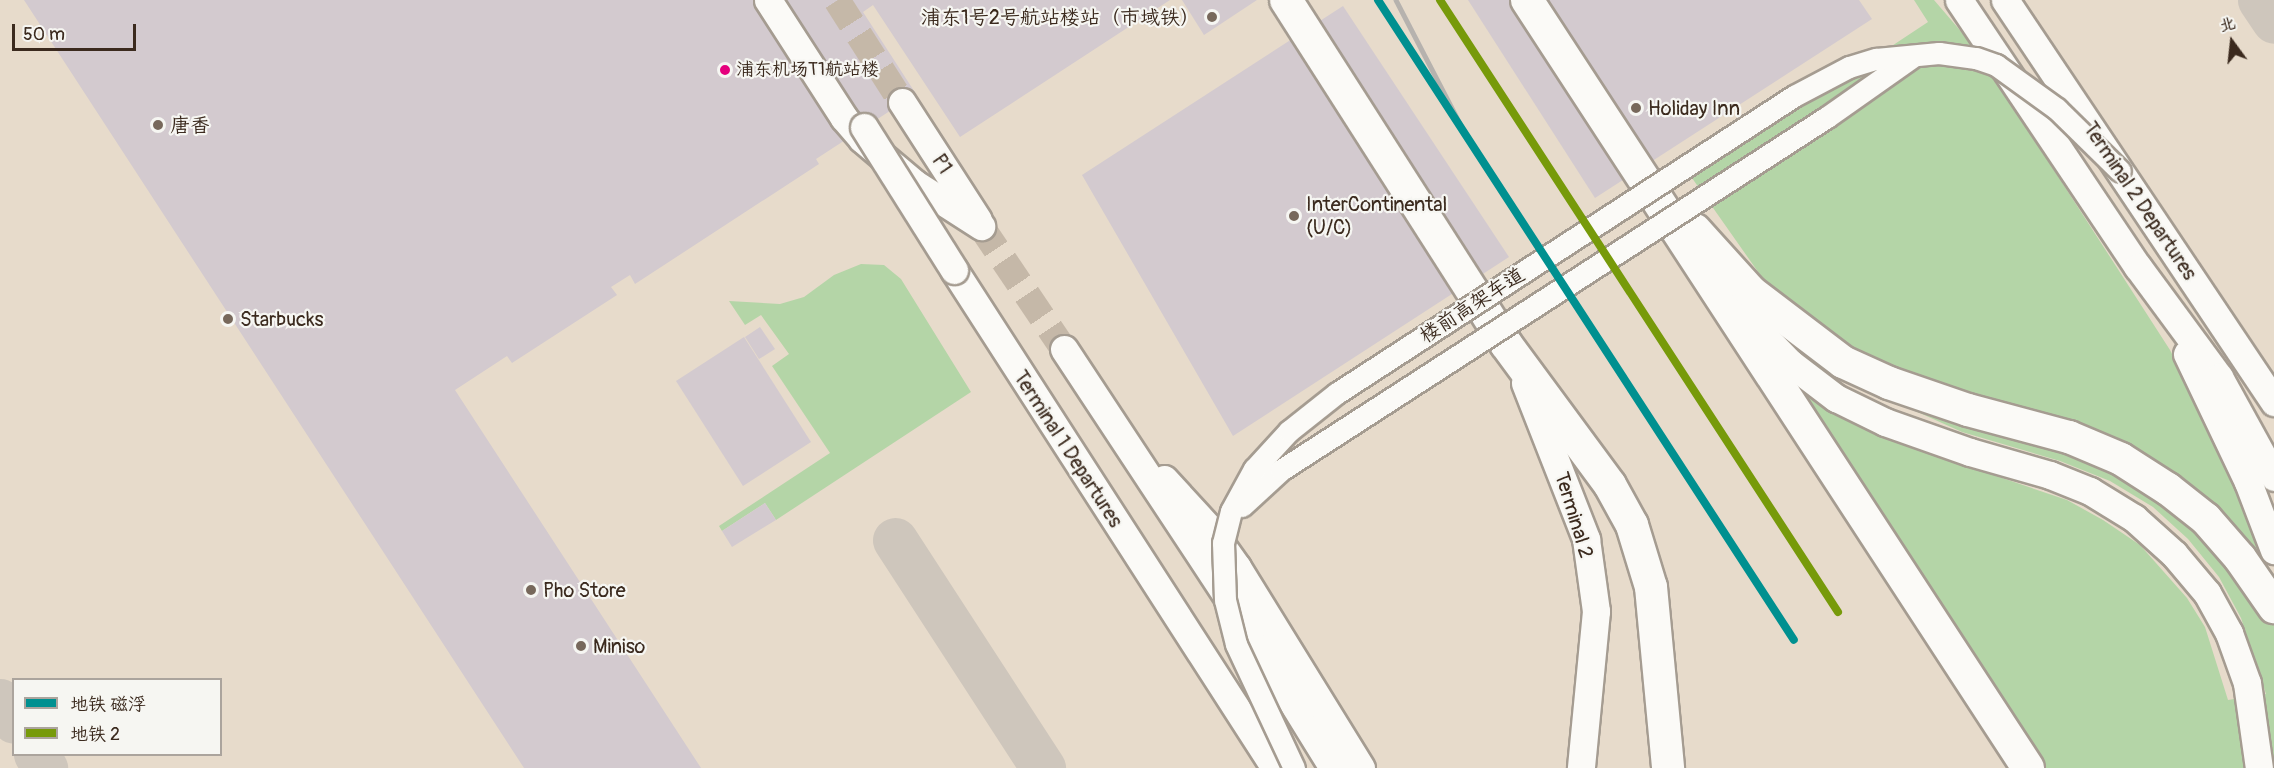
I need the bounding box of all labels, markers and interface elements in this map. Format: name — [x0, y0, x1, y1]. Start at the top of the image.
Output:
place label: 浦东1号2号航站楼站（市域铁） — [921, 5, 1200, 29]
marker: 浦东1号2号航站楼站（市域铁） — [1205, 10, 1219, 24]
scale bar — [15, 12, 140, 50]
north arrow — [2202, 12, 2262, 72]
text: 北 — [2217, 13, 2238, 36]
text: 50 m — [23, 23, 65, 46]
place label: 浦东机场T1航站楼 — [736, 59, 879, 81]
marker: 浦东机场T1航站楼 — [719, 64, 731, 76]
place label: Holiday Inn — [1648, 96, 1740, 120]
marker: Holiday Inn — [1629, 101, 1643, 115]
place label: 唐香 — [170, 113, 210, 137]
marker: 唐香 — [151, 118, 165, 132]
street label: Terminal 2 Departures — [2078, 118, 2202, 284]
street label: P1 — [927, 150, 957, 178]
place label: InterContinental (U/C) — [1306, 192, 1447, 239]
marker: InterContinental (U/C) — [1287, 209, 1301, 223]
street label: 楼前高架车道 — [1415, 262, 1529, 348]
place label: Starbucks — [240, 307, 323, 331]
marker: Starbucks — [221, 312, 235, 326]
street label: Terminal 1 Departures — [1008, 366, 1128, 532]
street label: Terminal 2 — [1550, 469, 1598, 561]
place label: Pho Store — [543, 578, 626, 602]
marker: Pho Store — [524, 583, 538, 597]
place label: Miniso — [593, 634, 645, 658]
marker: Miniso — [574, 639, 588, 653]
legend — [12, 678, 222, 756]
text: 地铁 磁浮 — [70, 693, 146, 716]
text: 地铁 2 — [70, 723, 120, 746]

